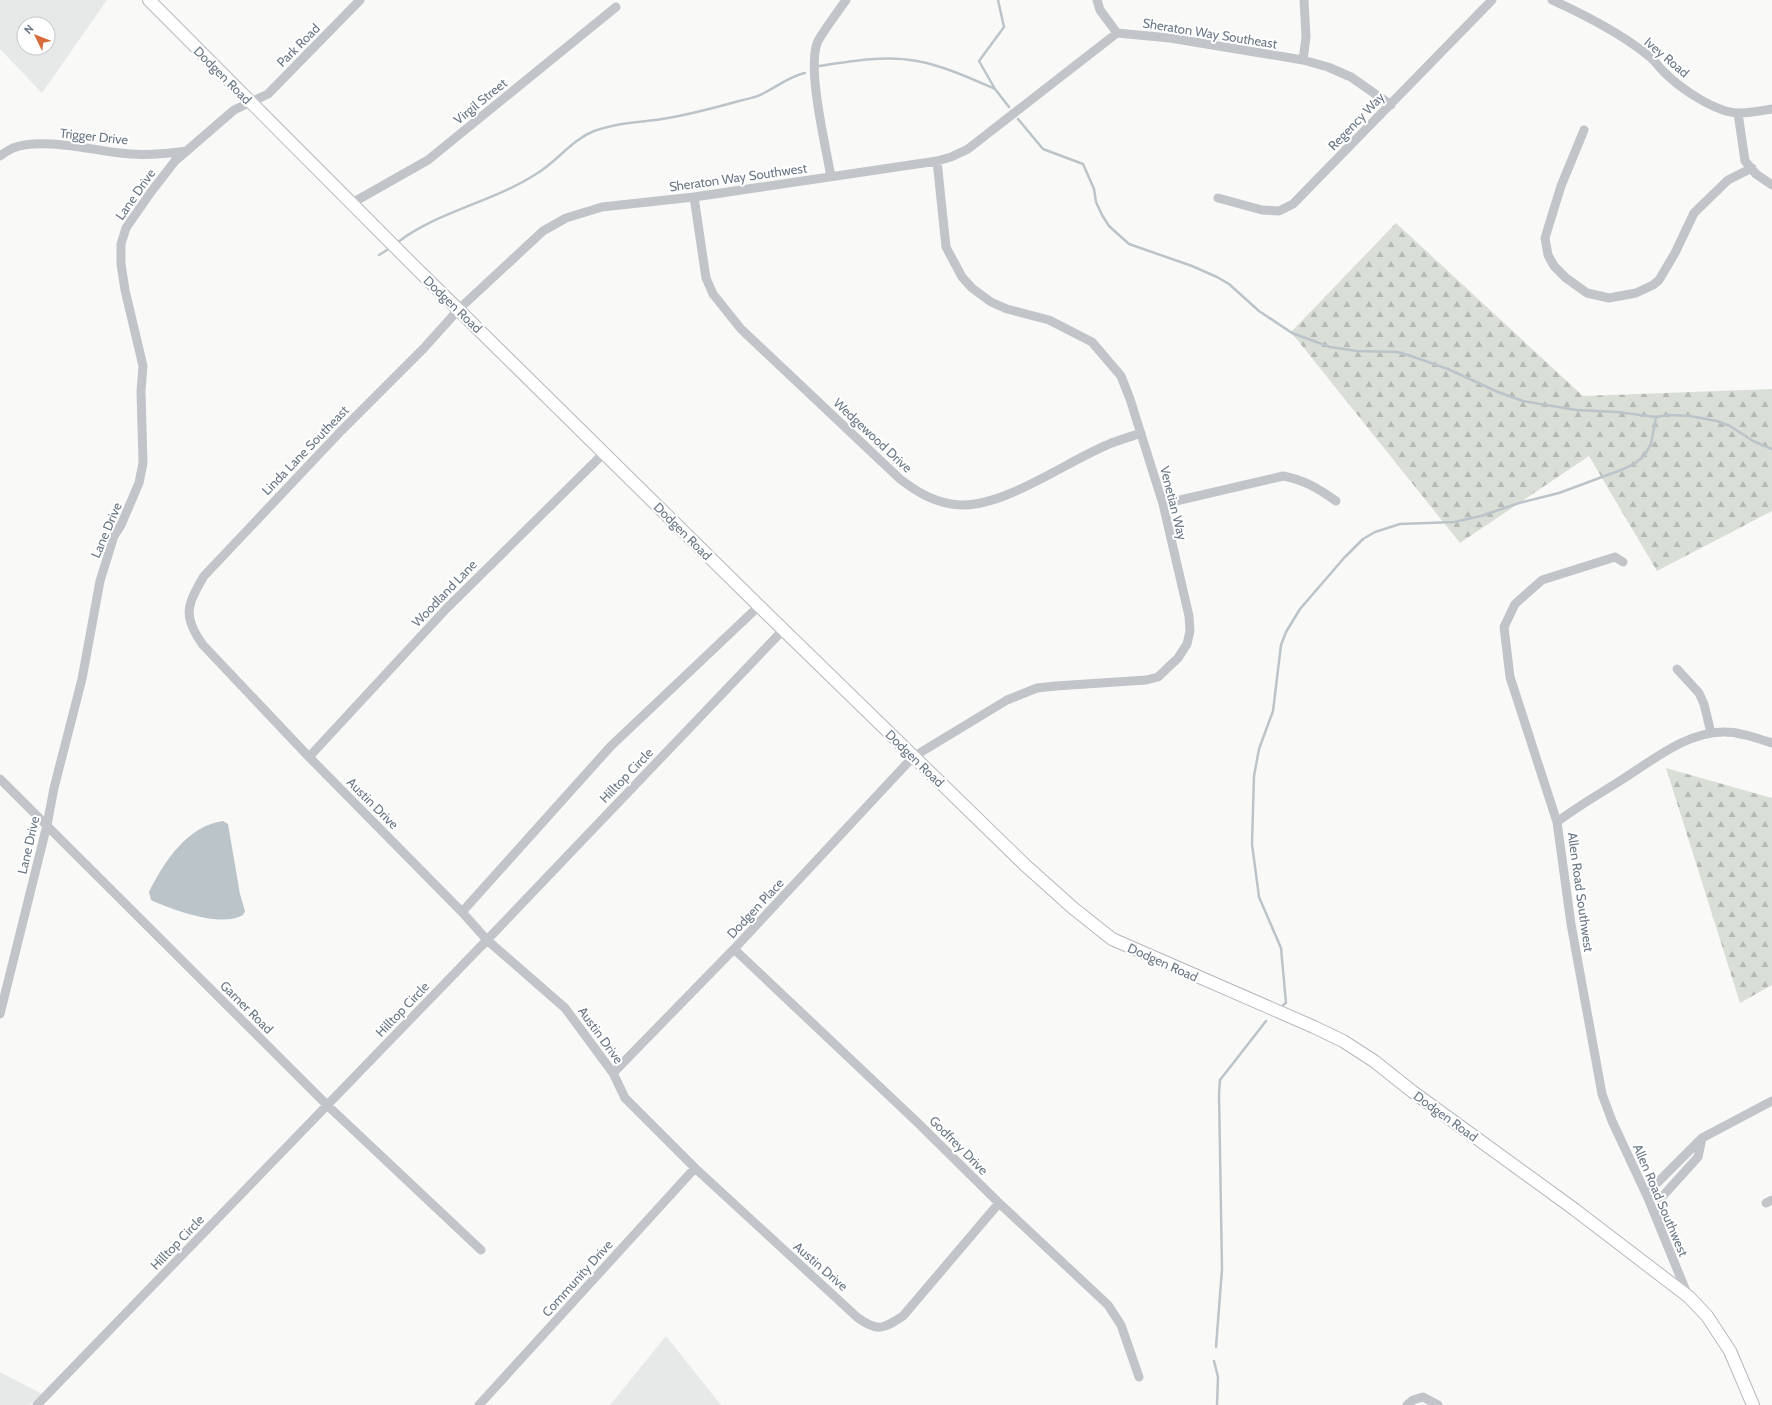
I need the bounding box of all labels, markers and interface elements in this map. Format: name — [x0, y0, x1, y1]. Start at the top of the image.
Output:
street label: Sheraton Way Southeast — [1142, 14, 1279, 52]
north arrow — [16, 16, 56, 56]
street label: Park Road — [273, 20, 323, 70]
text: N — [21, 22, 36, 37]
street label: Ivey Road — [1641, 34, 1693, 80]
street label: Dodgen Road — [191, 43, 255, 107]
street label: Virgil Street — [450, 74, 510, 127]
street label: Regency Way — [1324, 88, 1388, 153]
street label: Trigger Drive — [59, 124, 129, 148]
street label: Sheraton Way Southwest — [668, 159, 809, 195]
street label: Lane Drive — [112, 165, 159, 223]
street label: Dodgen Road — [420, 272, 486, 336]
street label: Wedgewood Drive — [830, 394, 916, 476]
street label: Linda Lane Southeast — [258, 402, 352, 498]
street label: Venetian Way — [1157, 464, 1191, 542]
street label: Dodgen Road — [651, 499, 715, 563]
street label: Lane Drive — [87, 500, 125, 560]
street label: Woodland Lane — [408, 556, 480, 630]
street label: Dodgen Road — [882, 726, 948, 790]
street label: Hilltop Circle — [596, 744, 656, 806]
street label: Austin Drive — [344, 774, 402, 832]
street label: Lane Drive — [14, 814, 42, 875]
street label: Allen Road Southwest — [1565, 831, 1597, 953]
street label: Dodgen Place — [723, 874, 787, 941]
street label: Dodgen Road — [1125, 939, 1201, 985]
street label: Garner Road — [217, 977, 277, 1037]
street label: Hilltop Circle — [372, 978, 432, 1040]
street label: Austin Drive — [575, 1003, 627, 1067]
street label: Dodgen Road — [1411, 1087, 1481, 1145]
street label: Godfrey Drive — [926, 1112, 992, 1178]
street label: Allen Road Southwest — [1630, 1141, 1692, 1259]
street label: Hilltop Circle — [147, 1211, 207, 1273]
street label: Community Drive — [538, 1236, 616, 1320]
street label: Austin Drive — [791, 1238, 852, 1294]

